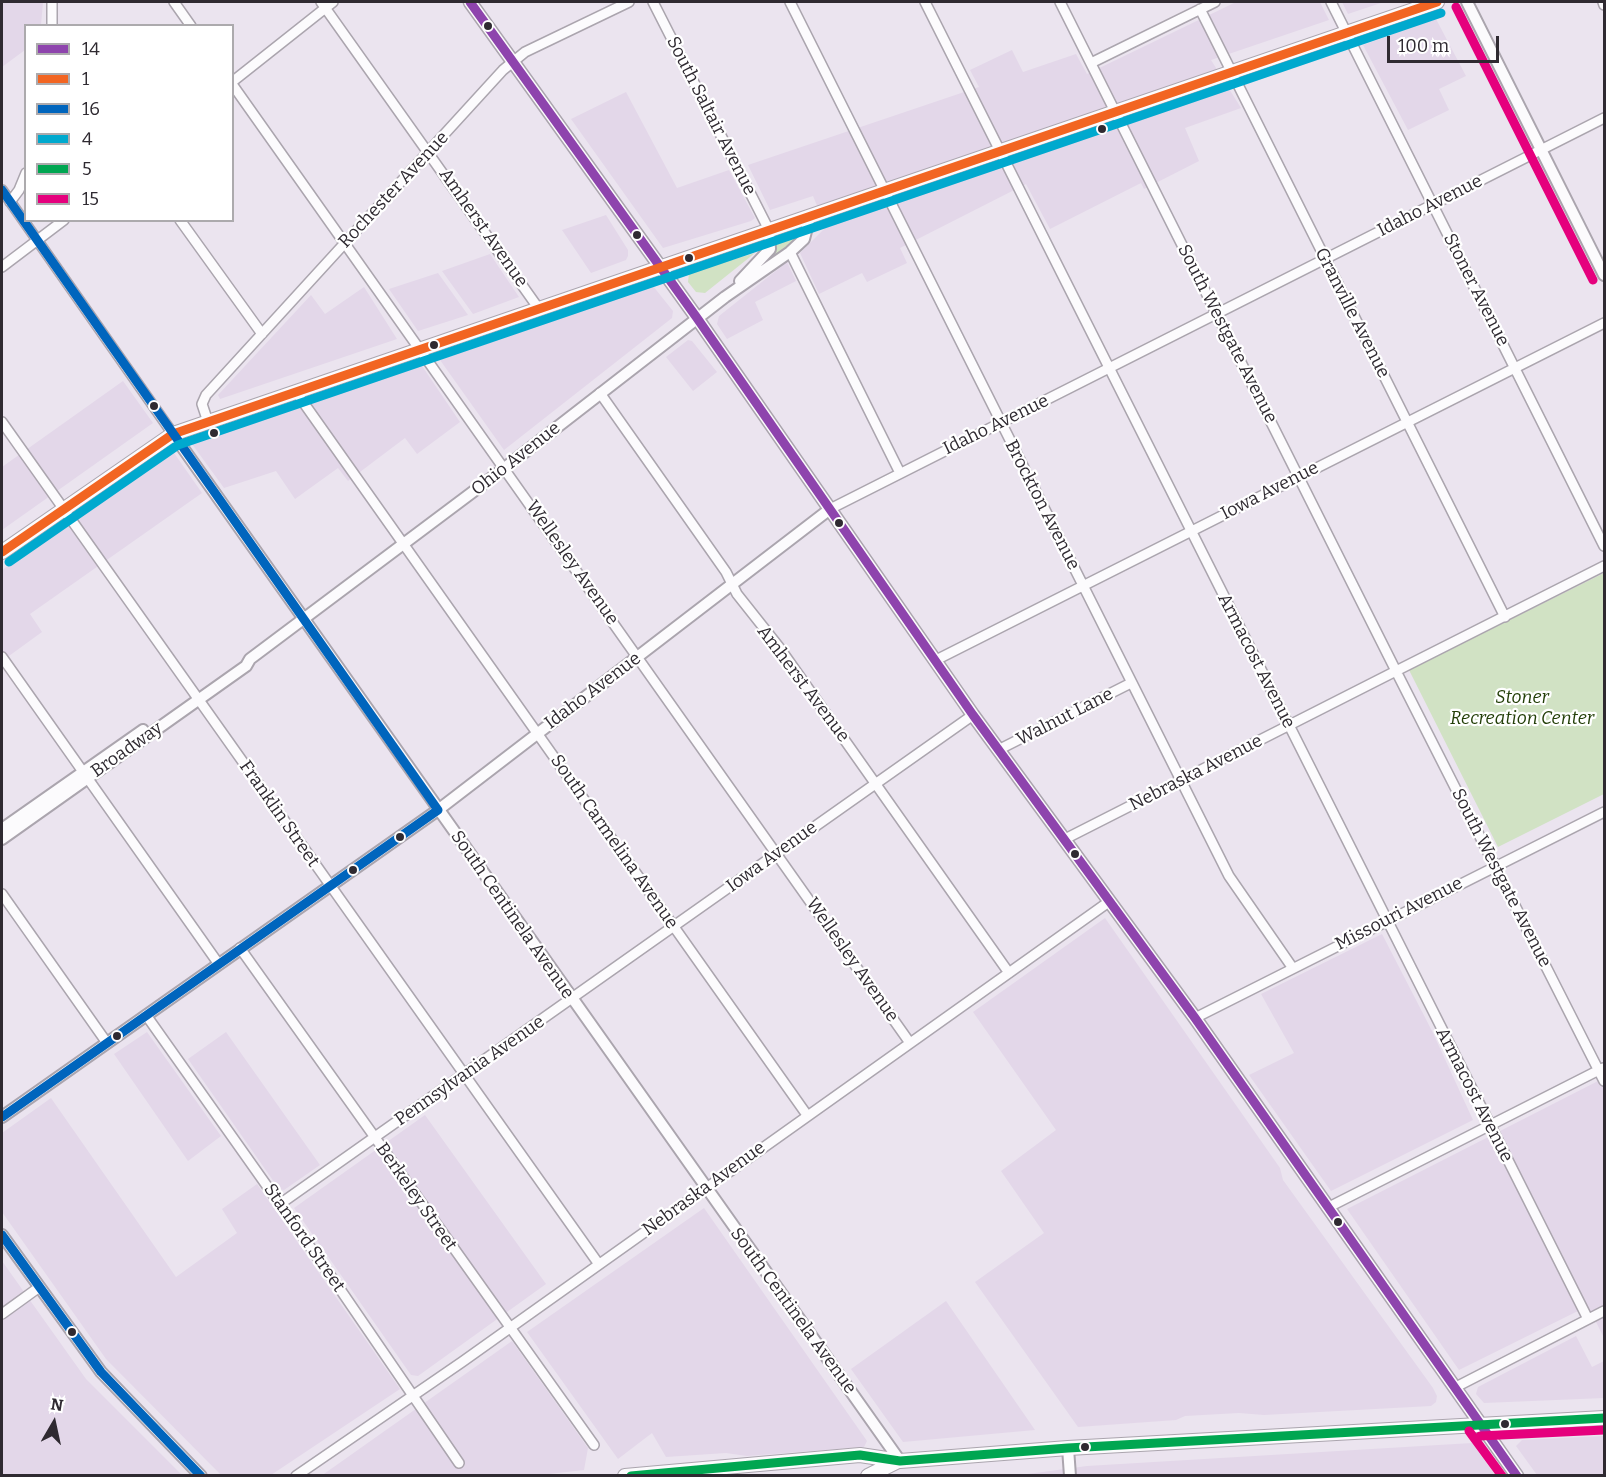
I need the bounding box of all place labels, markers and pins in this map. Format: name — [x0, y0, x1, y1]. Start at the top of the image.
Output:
unlabelled marker — [482, 20, 494, 32]
unlabelled marker — [1096, 123, 1108, 135]
unlabelled marker — [631, 229, 643, 241]
unlabelled marker — [683, 252, 695, 264]
unlabelled marker — [428, 339, 440, 351]
unlabelled marker — [148, 400, 160, 412]
unlabelled marker — [208, 427, 220, 439]
unlabelled marker — [833, 517, 845, 529]
unlabelled marker — [394, 831, 406, 843]
unlabelled marker — [1069, 848, 1081, 860]
unlabelled marker — [347, 864, 359, 876]
unlabelled marker — [111, 1030, 123, 1042]
unlabelled marker — [1332, 1216, 1344, 1228]
unlabelled marker — [66, 1326, 78, 1338]
unlabelled marker — [1499, 1418, 1511, 1430]
unlabelled marker — [1079, 1441, 1091, 1453]

